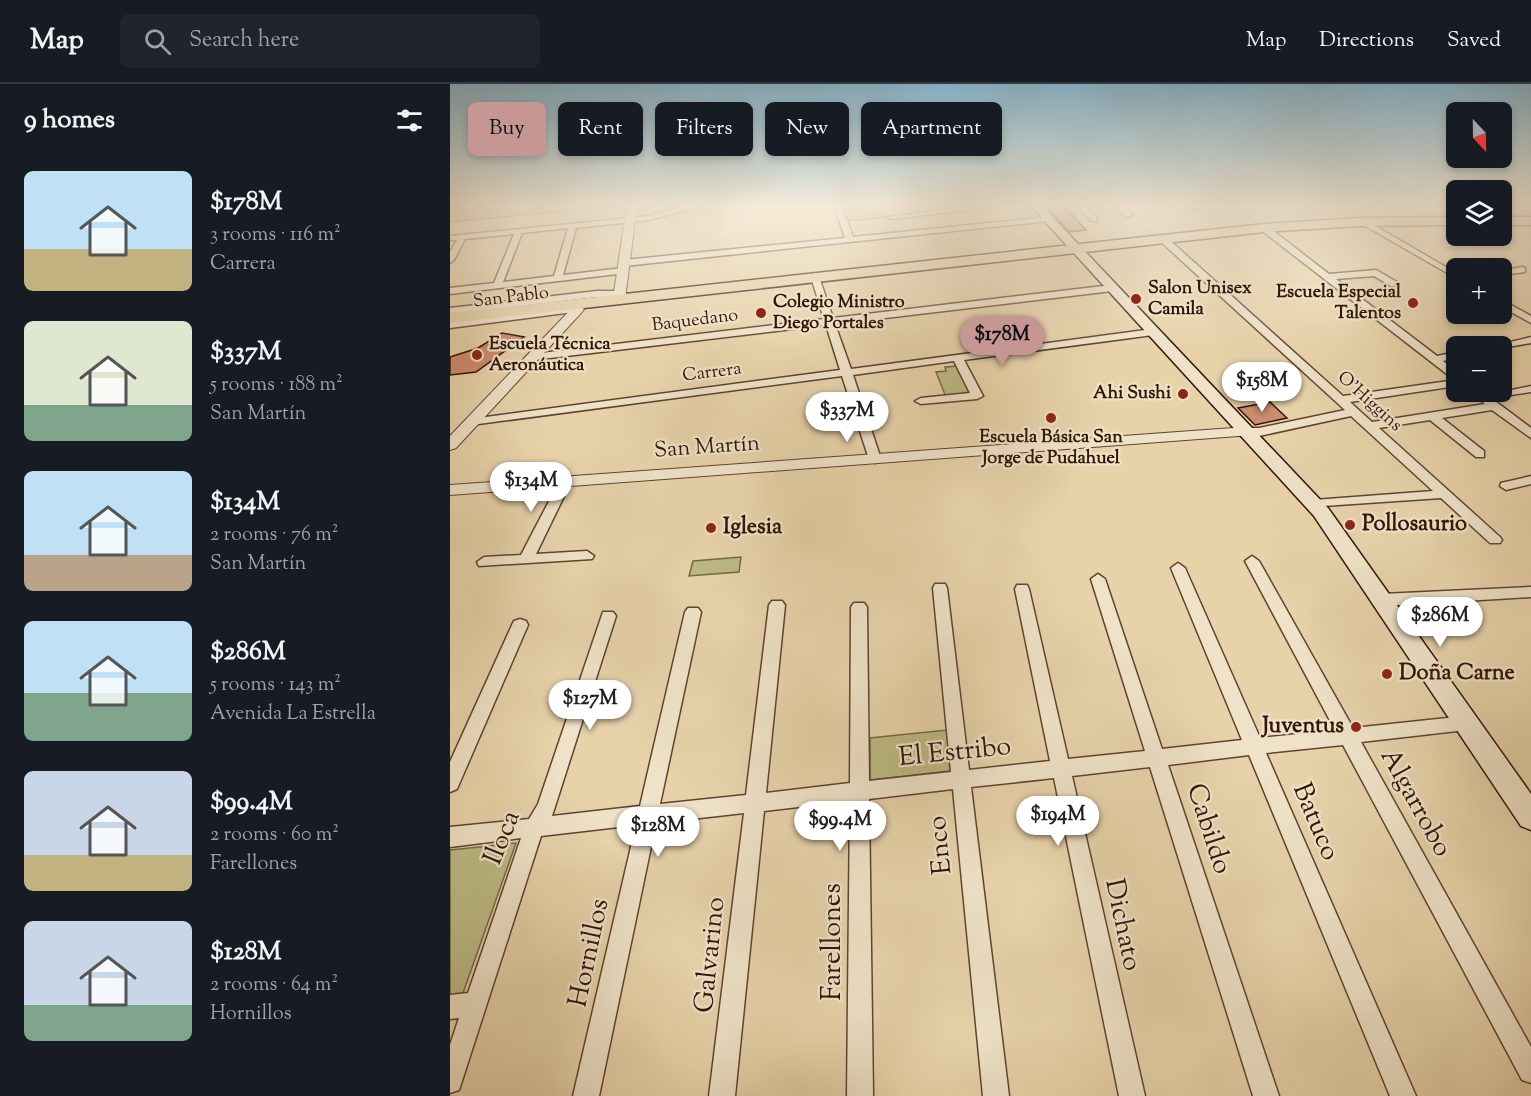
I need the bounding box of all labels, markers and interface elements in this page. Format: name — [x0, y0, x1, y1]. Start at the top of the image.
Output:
search box — [120, 14, 540, 68]
text: Map — [30, 21, 84, 61]
icon: search — [141, 25, 174, 58]
text: Search here — [189, 25, 299, 57]
text: Map — [1246, 26, 1286, 56]
text: Directions — [1319, 26, 1414, 56]
text: Saved — [1447, 26, 1501, 56]
text: 9 homes — [24, 102, 115, 139]
chip: Buy — [468, 102, 546, 156]
chip: Rent — [558, 102, 643, 156]
chip: Filters — [655, 102, 753, 156]
chip: New — [765, 102, 849, 156]
chip: Apartment — [861, 102, 1002, 156]
north arrow — [1446, 102, 1512, 168]
map controls — [1446, 102, 1512, 402]
icon: filters — [393, 104, 426, 137]
button: layers — [1446, 180, 1512, 246]
text: $178M — [210, 184, 282, 221]
icon: home — [72, 195, 144, 267]
text: 3 rooms · 116 m² — [210, 221, 341, 250]
text: Carrera — [210, 250, 276, 279]
button: + — [1446, 258, 1512, 324]
place label: Salon Unisex Camila — [1148, 276, 1252, 323]
street label: San Pablo — [472, 280, 550, 316]
place label: Escuela Especial Talentos — [1276, 280, 1402, 327]
place label: Colegio Ministro Diego Portales — [773, 290, 905, 337]
marker: Salon Unisex Camila — [1129, 292, 1143, 306]
marker: Escuela Especial Talentos — [1406, 296, 1420, 310]
street label: Baquedano — [650, 303, 740, 339]
marker: Colegio Ministro Diego Portales — [754, 306, 768, 320]
pin: $178M — [960, 316, 1044, 367]
text: $178M — [974, 321, 1030, 350]
place label: Escuela Técnica Aeronáutica — [489, 332, 611, 379]
text: $337M — [210, 334, 281, 371]
button: − — [1446, 336, 1512, 402]
icon: home — [72, 345, 144, 417]
marker: Escuela Técnica Aeronáutica — [470, 348, 484, 362]
street label: Carrera — [681, 356, 743, 390]
pin: $158M — [1220, 362, 1304, 413]
street label: O'Higgins — [1331, 366, 1407, 438]
text: $158M — [1236, 367, 1288, 396]
text: 5 rooms · 188 m² — [210, 371, 343, 400]
place label: Ahi Sushi — [1093, 381, 1172, 407]
marker: Ahi Sushi — [1176, 387, 1190, 401]
pin: $337M — [805, 392, 889, 443]
text: $337M — [820, 397, 874, 426]
text: San Martín — [210, 400, 306, 429]
marker: Escuela Básica San Jorge de Pudahuel — [1044, 411, 1058, 425]
place label: Escuela Básica San Jorge de Pudahuel — [979, 425, 1123, 472]
street label: San Martín — [653, 428, 761, 468]
pin: $134M — [489, 462, 573, 513]
text: $134M — [504, 467, 558, 496]
text: $134M — [210, 484, 280, 521]
icon: home — [72, 495, 144, 567]
place label: Pollosaurio — [1362, 509, 1467, 541]
place label: Iglesia — [723, 512, 783, 544]
marker: Pollosaurio — [1343, 518, 1357, 532]
text: 2 rooms · 76 m² — [210, 521, 338, 550]
marker: Iglesia — [704, 521, 718, 535]
text: San Martín — [210, 550, 306, 579]
pin: $286M — [1398, 597, 1482, 648]
text: $286M — [1411, 602, 1469, 631]
text: $286M — [210, 634, 286, 671]
icon: home — [72, 645, 144, 717]
place label: Doña Carne — [1399, 658, 1515, 690]
marker: Doña Carne — [1380, 667, 1394, 681]
text: 5 rooms · 143 m² — [210, 671, 341, 700]
pin: $127M — [548, 680, 632, 731]
text: $127M — [563, 685, 617, 714]
text: Avenida La Estrella — [210, 700, 376, 729]
place label: Juventus — [1260, 711, 1344, 743]
marker: Juventus — [1349, 720, 1363, 734]
street label: El Estribo — [897, 728, 1013, 778]
street label: Algarrobo — [1369, 742, 1461, 864]
street label: Batuco — [1281, 777, 1349, 867]
street label: Cabildo — [1175, 779, 1241, 879]
text: $99.4M — [210, 784, 293, 821]
icon: home — [72, 795, 144, 867]
pin: $194M — [1016, 796, 1100, 847]
pin: $99.4M — [791, 801, 889, 852]
text: $194M — [1030, 801, 1086, 830]
street label: Iloca — [475, 805, 531, 871]
text: $99.4M — [808, 806, 872, 835]
pin: $128M — [616, 807, 700, 858]
text: $128M — [631, 812, 686, 841]
street label: Enco — [919, 814, 963, 876]
text: 2 rooms · 60 m² — [210, 821, 339, 850]
text: Farellones — [210, 850, 297, 879]
street label: Dichato — [1093, 875, 1151, 975]
street label: Farellones — [814, 883, 853, 1001]
street label: Hornillos — [559, 895, 621, 1011]
street label: Galvarino — [686, 895, 736, 1015]
text: $128M — [210, 934, 282, 971]
icon: home — [72, 945, 144, 1017]
text: 2 rooms · 64 m² — [210, 971, 338, 1000]
text: Hornillos — [210, 1000, 292, 1029]

